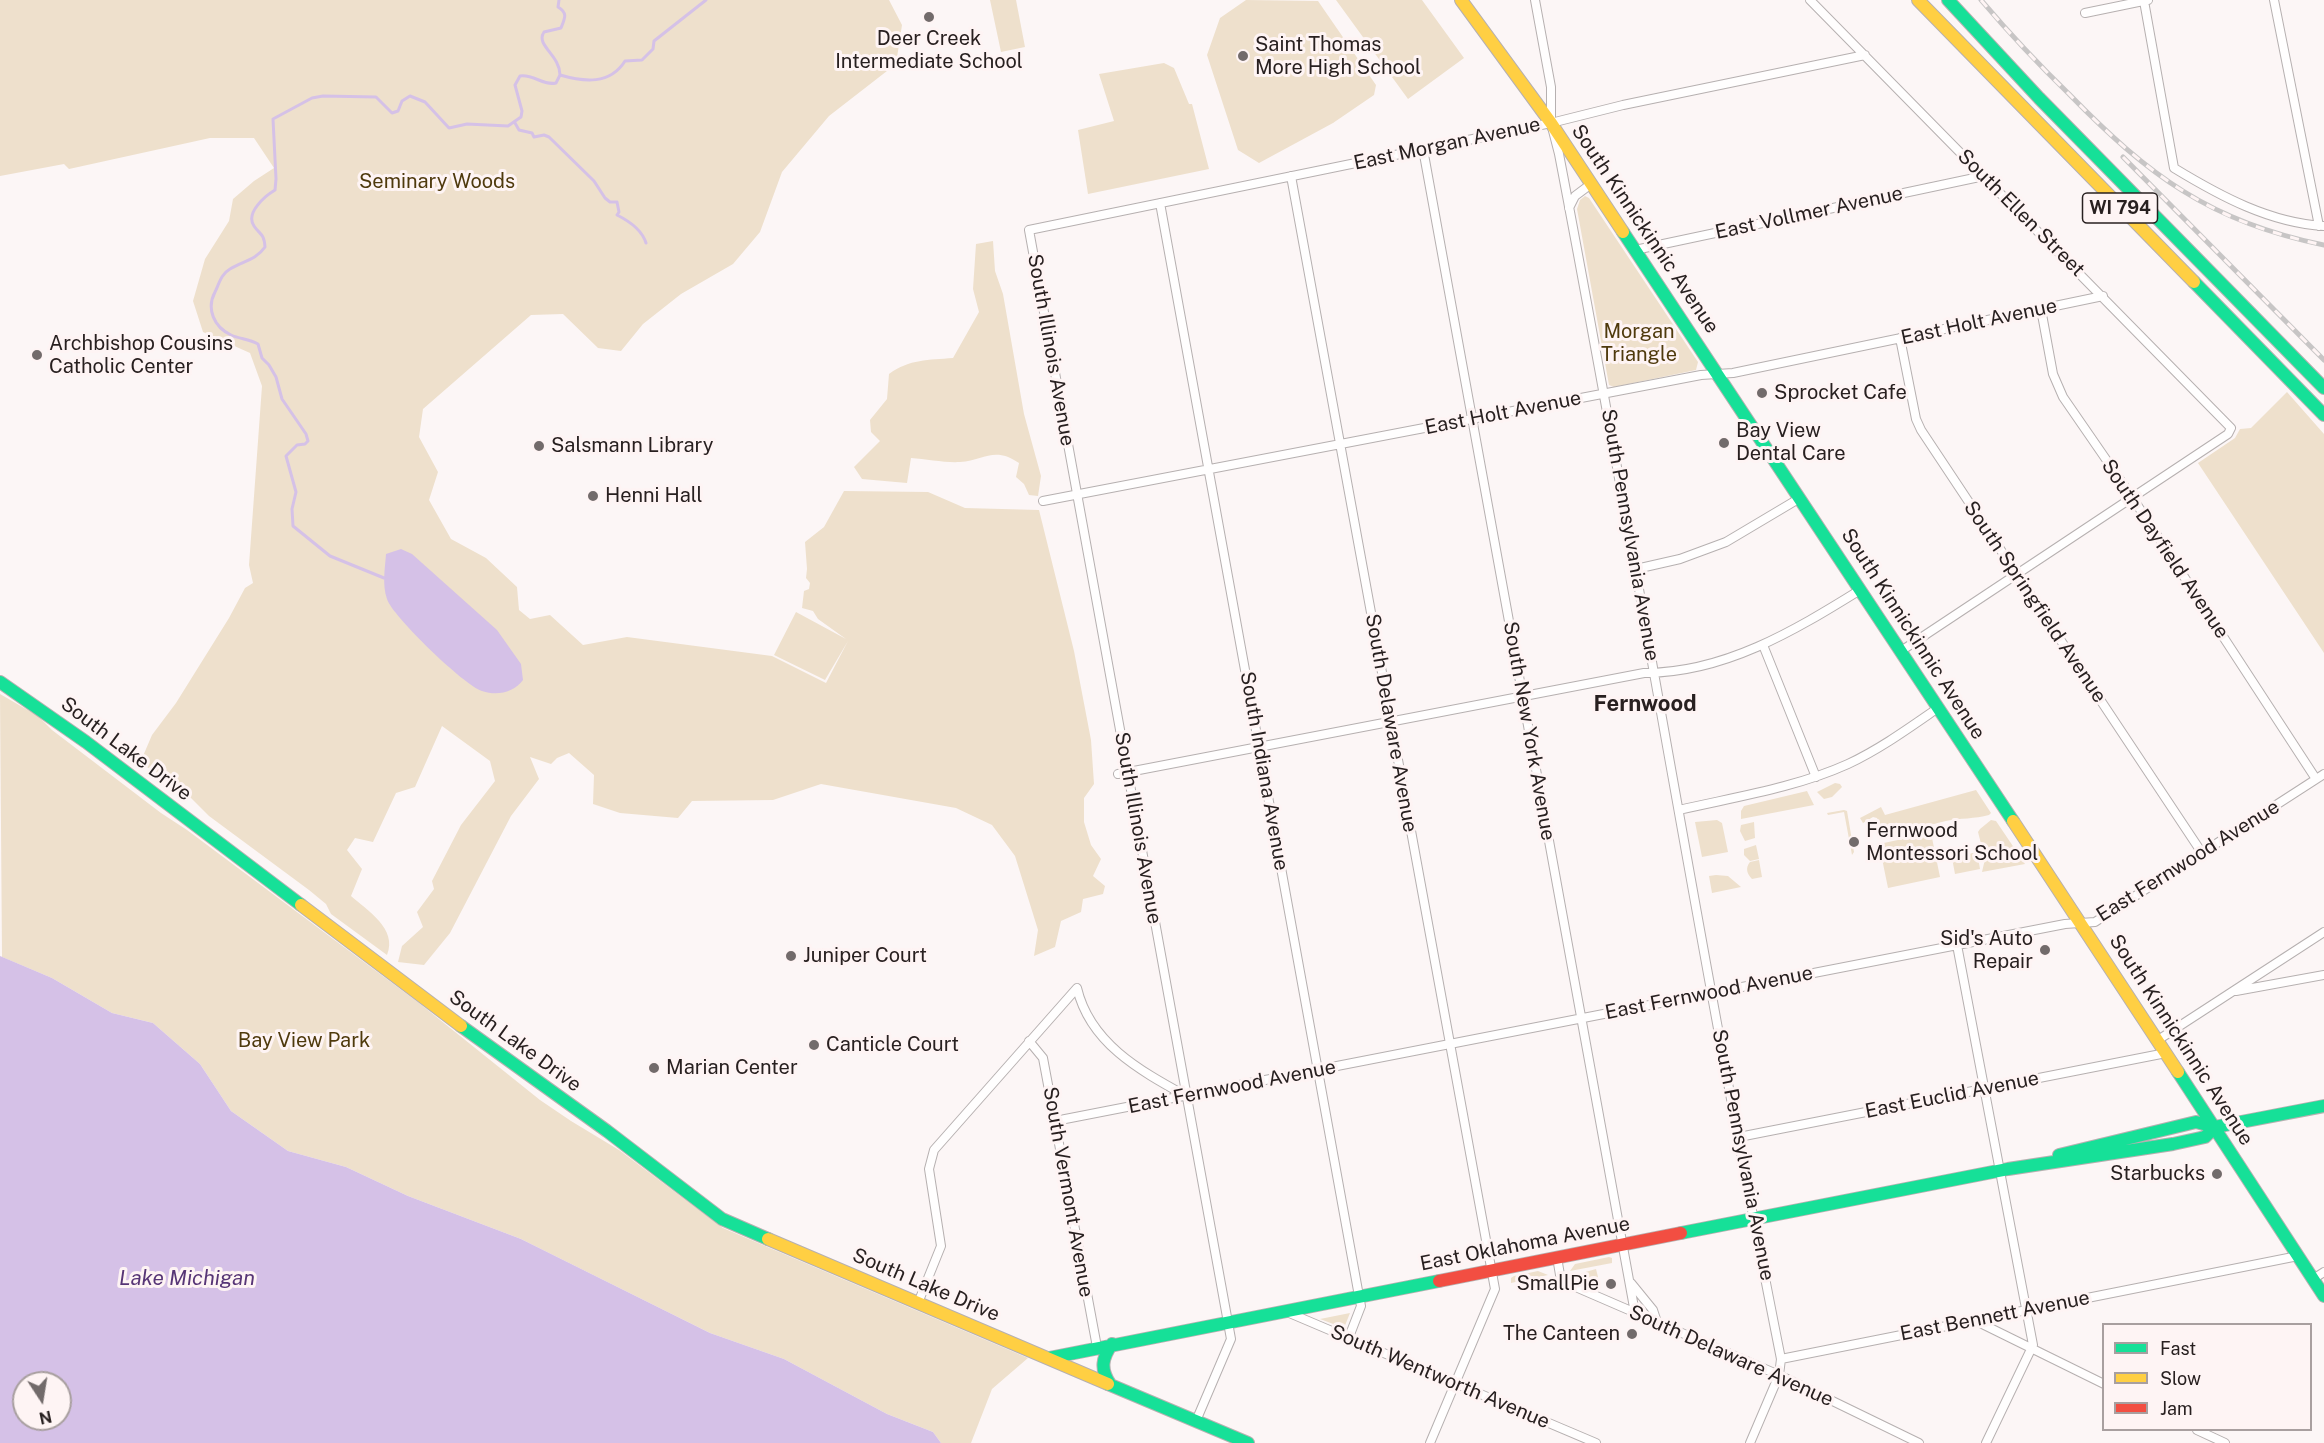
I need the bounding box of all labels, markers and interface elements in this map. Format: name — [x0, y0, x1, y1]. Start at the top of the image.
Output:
marker: Deer Creek Intermediate School — [922, 10, 936, 24]
place label: Deer Creek Intermediate School — [835, 27, 1023, 74]
place label: Saint Thomas More High School — [1255, 33, 1421, 80]
marker: Saint Thomas More High School — [1236, 49, 1250, 63]
street label: East Morgan Avenue — [1351, 112, 1543, 176]
street label: South Kinnickinnic Avenue — [1566, 120, 1724, 338]
street label: South Ellen Street — [1952, 144, 2090, 282]
park label: Seminary Woods — [359, 170, 515, 194]
street label: East Vollmer Avenue — [1713, 181, 1905, 245]
road number: WI 794 — [2082, 193, 2158, 223]
street label: South Illinois Avenue — [1022, 252, 1080, 448]
street label: East Holt Avenue — [1899, 294, 2059, 350]
park label: Morgan Triangle — [1601, 320, 1677, 367]
place label: Archbishop Cousins Catholic Center — [49, 332, 233, 379]
marker: Archbishop Cousins Catholic Center — [30, 348, 44, 362]
place label: Sprocket Cafe — [1774, 381, 1907, 405]
street label: East Holt Avenue — [1423, 386, 1583, 440]
marker: Sprocket Cafe — [1755, 386, 1769, 400]
street label: South Pennsylvania Avenue — [1596, 407, 1664, 663]
place label: Bay View Dental Care — [1736, 419, 1846, 466]
place label: Salsmann Library — [551, 434, 713, 458]
marker: Bay View Dental Care — [1717, 436, 1731, 450]
marker: Salsmann Library — [532, 439, 546, 453]
street label: South Dayfield Avenue — [2096, 455, 2234, 643]
place label: Henni Hall — [605, 484, 703, 508]
marker: Henni Hall — [586, 489, 600, 503]
street label: South Springfield Avenue — [1959, 497, 2111, 707]
street label: South Kinnickinnic Avenue — [1836, 524, 1990, 744]
street label: South Delaware Avenue — [1360, 612, 1422, 834]
street label: South New York Avenue — [1498, 620, 1560, 842]
street label: South Indiana Avenue — [1235, 670, 1293, 872]
district label: Fernwood — [1593, 691, 1697, 717]
street label: South Lake Drive — [56, 692, 196, 806]
street label: South Illinois Avenue — [1109, 730, 1167, 926]
street label: East Fernwood Avenue — [2092, 795, 2284, 927]
place label: Fernwood Montessori School — [1866, 819, 2038, 866]
marker: Fernwood Montessori School — [1847, 835, 1861, 849]
place label: Sid's Auto Repair — [1940, 927, 2033, 974]
street label: South Kinnickinnic Avenue — [2104, 930, 2258, 1150]
marker: Sid's Auto Repair — [2038, 943, 2052, 957]
place label: Juniper Court — [803, 944, 927, 968]
marker: Juniper Court — [784, 949, 798, 963]
street label: East Fernwood Avenue — [1603, 961, 1815, 1025]
street label: South Lake Drive — [444, 985, 586, 1097]
street label: South Pennsylvania Avenue — [1707, 1027, 1779, 1283]
park label: Bay View Park — [238, 1029, 370, 1053]
place label: Canticle Court — [826, 1033, 959, 1057]
marker: Canticle Court — [807, 1038, 821, 1052]
street label: East Fernwood Avenue — [1126, 1055, 1338, 1119]
place label: Marian Center — [666, 1056, 798, 1080]
marker: Marian Center — [647, 1061, 661, 1075]
street label: East Euclid Avenue — [1863, 1066, 2041, 1124]
street label: South Vermont Avenue — [1038, 1085, 1098, 1299]
place label: Starbucks — [2110, 1162, 2205, 1186]
marker: Starbucks — [2210, 1167, 2224, 1181]
street label: East Oklahoma Avenue — [1418, 1212, 1632, 1276]
street label: South Lake Drive — [849, 1243, 1003, 1327]
water label: Lake Michigan — [119, 1266, 255, 1292]
place label: SmallPie — [1516, 1272, 1599, 1296]
marker: SmallPie — [1604, 1277, 1618, 1291]
street label: East Bennett Avenue — [1898, 1286, 2092, 1346]
street label: South Delaware Avenue — [1625, 1300, 1837, 1412]
street label: South Wentworth Avenue — [1327, 1320, 1553, 1434]
place label: The Canteen — [1503, 1322, 1620, 1346]
legend — [2102, 1323, 2312, 1431]
marker: The Canteen — [1625, 1327, 1639, 1341]
text: Fast — [2160, 1338, 2196, 1359]
text: Slow — [2160, 1368, 2201, 1389]
north arrow — [12, 1371, 72, 1431]
text: Jam — [2160, 1398, 2193, 1419]
text: N — [37, 1407, 54, 1428]

